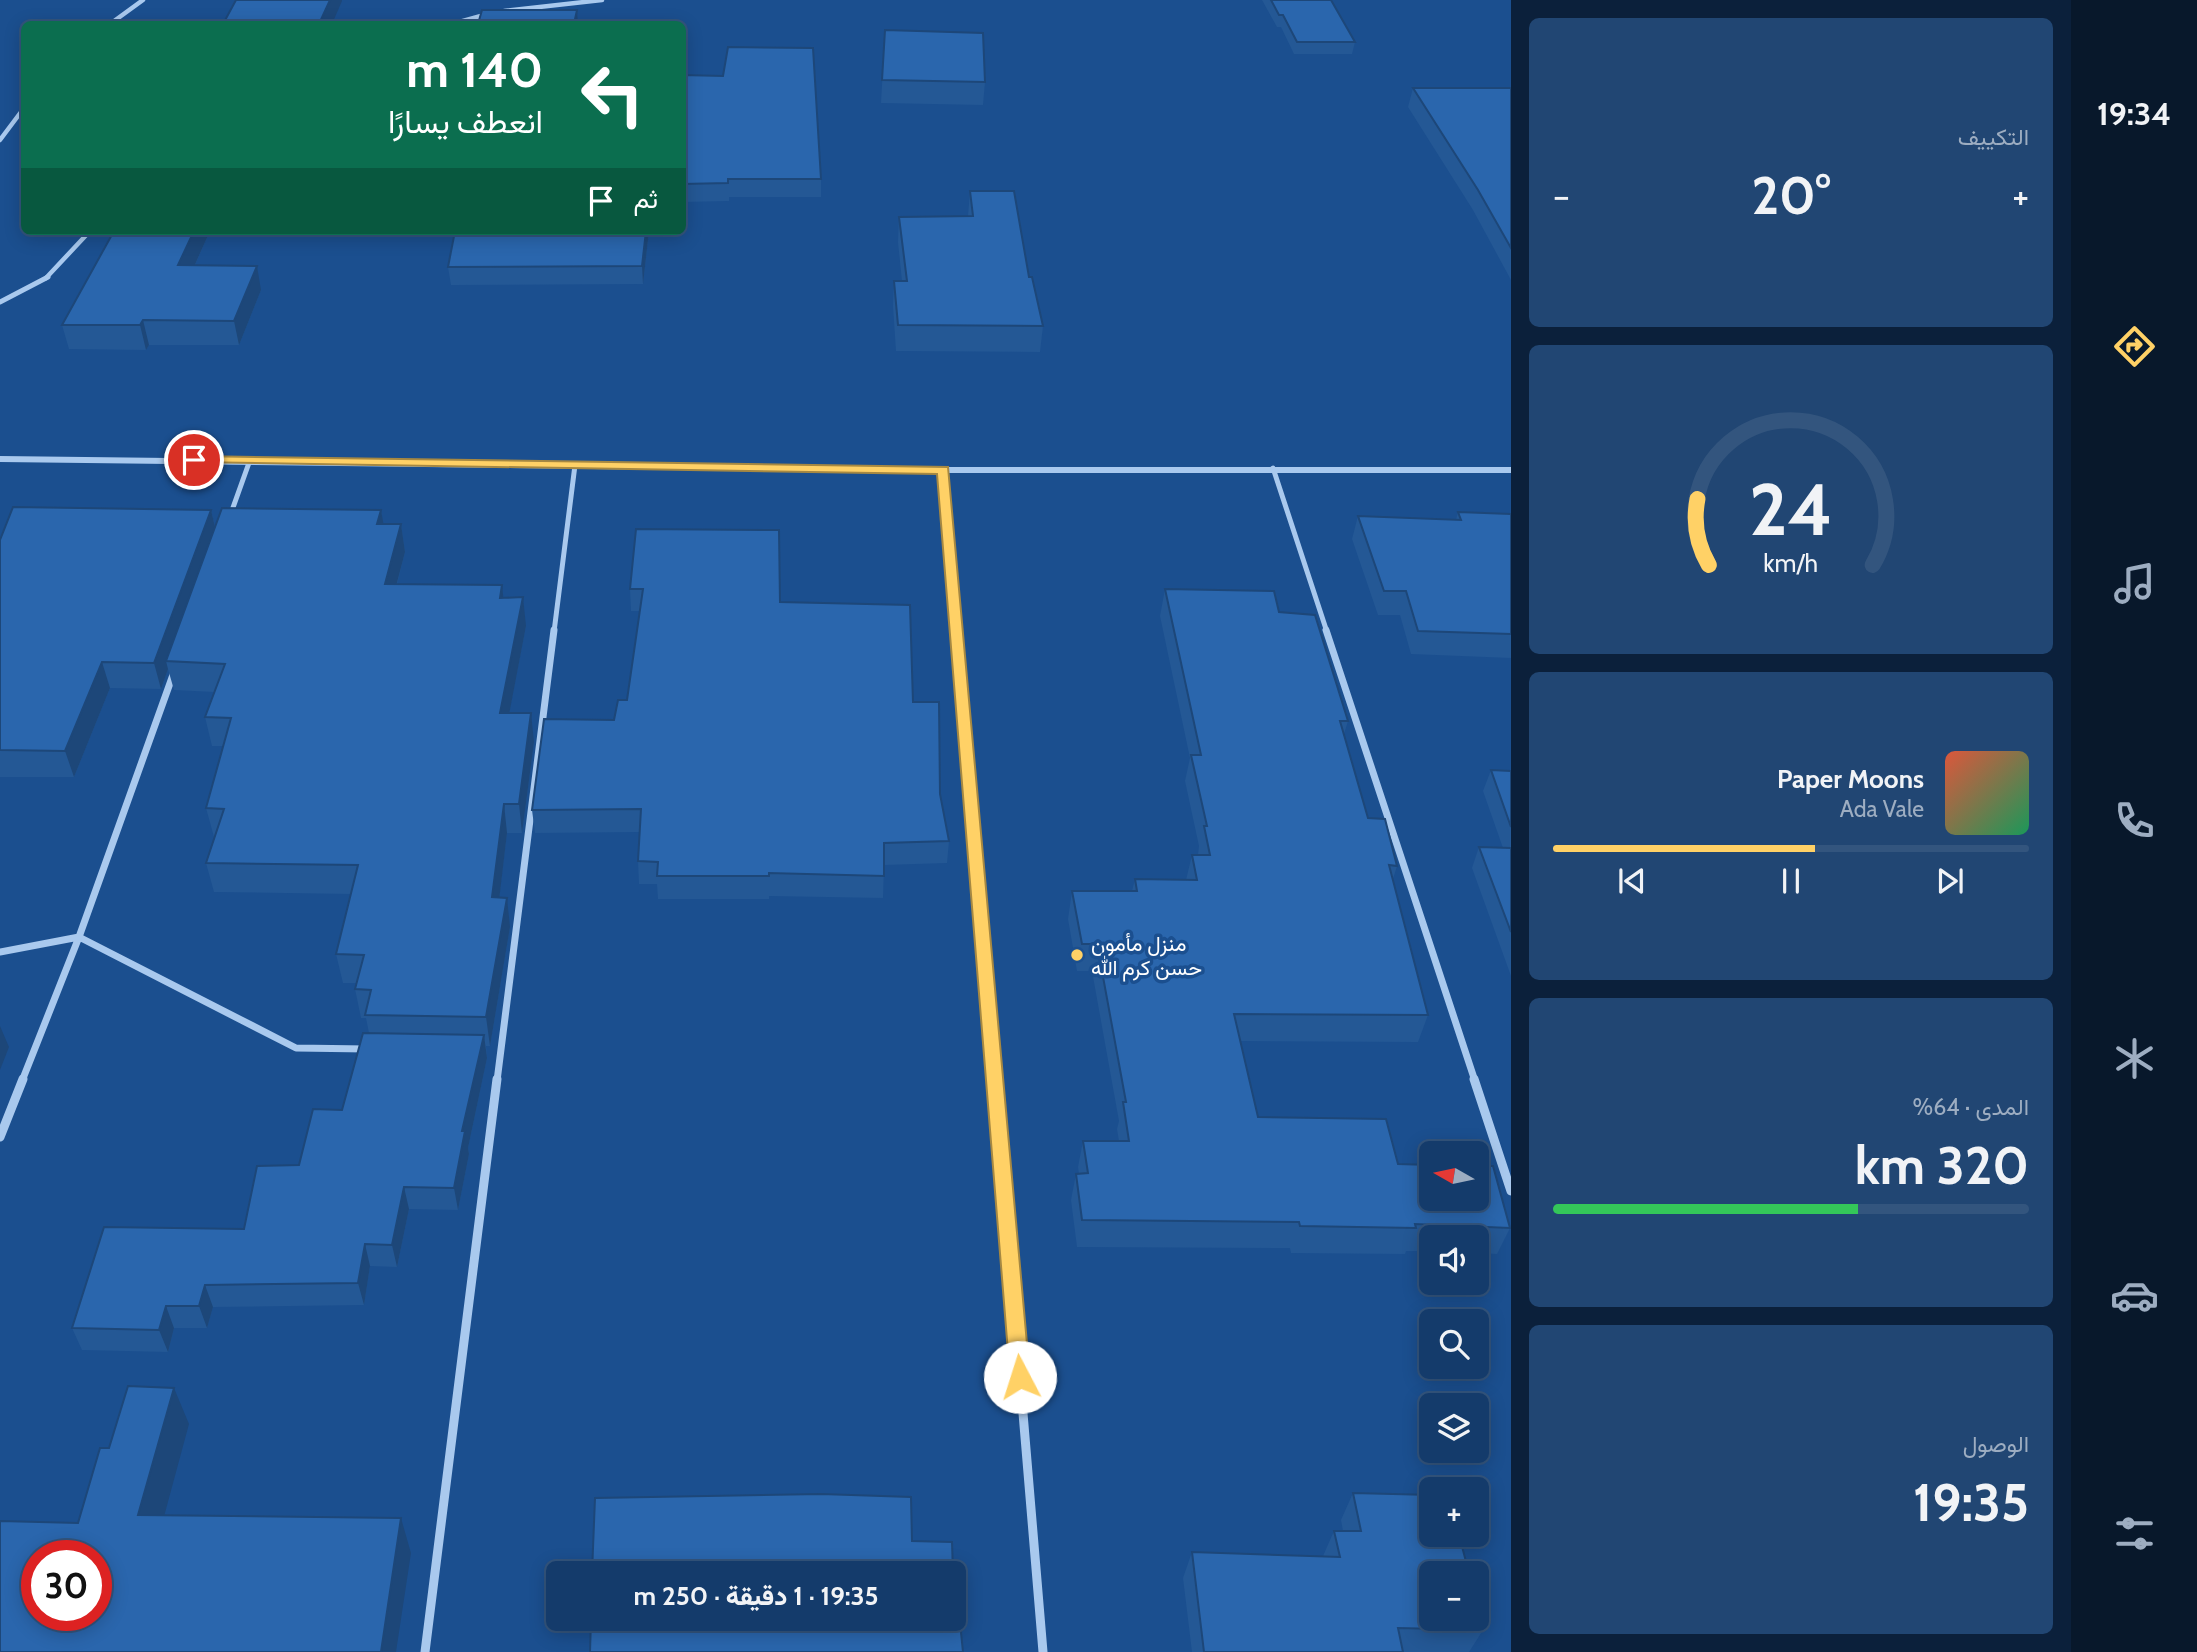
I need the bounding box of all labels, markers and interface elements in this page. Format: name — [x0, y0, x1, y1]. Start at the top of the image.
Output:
text: 140 m — [406, 40, 543, 99]
icon: left — [567, 49, 658, 140]
text: 19:34 — [2097, 94, 2171, 133]
text: انعطف يسارًا — [388, 102, 543, 141]
text: التكييف — [1958, 123, 2029, 151]
text: 20° — [1751, 164, 1831, 227]
text: − — [1553, 172, 1570, 219]
text: + — [2012, 172, 2029, 219]
icon: arrive — [582, 182, 620, 220]
text: ثم — [634, 183, 658, 215]
icon: directions — [2110, 322, 2159, 371]
pin — [164, 430, 224, 490]
icon: arrive — [175, 441, 213, 479]
text: 24 — [1749, 466, 1833, 554]
text: km/h — [1764, 548, 1818, 578]
icon: music — [2110, 559, 2159, 608]
text: Paper Moons — [1777, 763, 1924, 795]
text: Ada Vale — [1840, 795, 1924, 823]
icon: phone — [2110, 796, 2159, 845]
icon: previous — [1613, 862, 1651, 900]
icon: pause — [1772, 862, 1810, 900]
icon: next — [1931, 862, 1969, 900]
place label: منزل مأمون حسن كرم الله — [1091, 931, 1202, 982]
marker: منزل مأمون حسن كرم الله — [1069, 947, 1085, 963]
icon: climate — [2110, 1034, 2159, 1083]
text: المدى · 64% — [1913, 1093, 2029, 1121]
text: 320 km — [1855, 1134, 2029, 1197]
north arrow — [1419, 1141, 1489, 1211]
map controls — [1419, 1141, 1489, 1631]
button: sound — [1419, 1225, 1489, 1295]
icon: car — [2110, 1271, 2159, 1320]
button: search — [1419, 1309, 1489, 1379]
position arrow — [983, 1340, 1057, 1414]
button: layers — [1419, 1393, 1489, 1463]
text: الوصول — [1963, 1430, 2029, 1458]
text: 19:35 — [1913, 1471, 2029, 1534]
button: + — [1419, 1477, 1489, 1547]
icon: filters — [2110, 1509, 2159, 1558]
speed limit sign: 30 — [21, 1540, 112, 1631]
button: − — [1419, 1561, 1489, 1631]
text: 19:35 · 1 دقيقة · 250 m — [633, 1580, 879, 1612]

